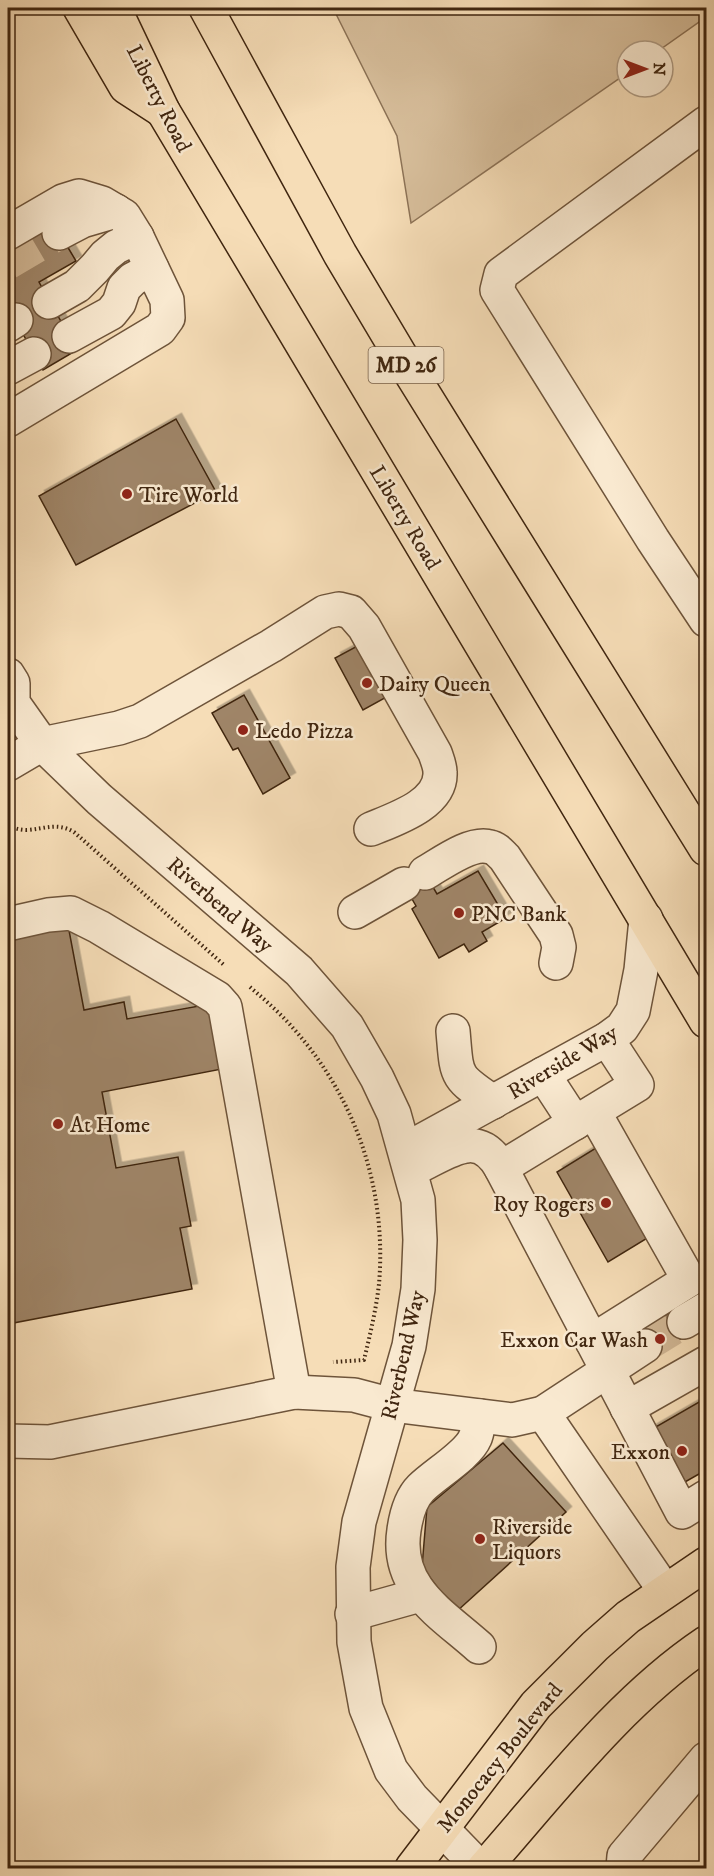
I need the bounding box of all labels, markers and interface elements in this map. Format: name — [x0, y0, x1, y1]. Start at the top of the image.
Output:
north arrow — [615, 39, 675, 99]
street label: Liberty Road — [120, 40, 197, 157]
text: N — [649, 62, 669, 76]
road number: MD 26 — [368, 347, 444, 383]
street label: Liberty Road — [363, 461, 446, 575]
place label: Tire World — [139, 482, 239, 509]
marker: Tire World — [120, 487, 134, 501]
place label: Dairy Queen — [379, 671, 491, 698]
marker: Dairy Queen — [360, 676, 374, 690]
place label: Ledo Pizza — [255, 718, 354, 745]
marker: Ledo Pizza — [236, 723, 250, 737]
street label: Riverbend Way — [161, 852, 279, 959]
place label: PNC Bank — [471, 901, 567, 928]
marker: PNC Bank — [452, 906, 466, 920]
street label: Riverside Way — [503, 1019, 623, 1106]
place label: At Home — [70, 1112, 150, 1139]
marker: At Home — [51, 1117, 65, 1131]
place label: Roy Rogers — [493, 1191, 594, 1218]
marker: Roy Rogers — [599, 1196, 613, 1210]
street label: Riverbend Way — [375, 1287, 432, 1423]
place label: Exxon Car Wash — [500, 1327, 648, 1354]
marker: Exxon Car Wash — [653, 1332, 667, 1346]
place label: Exxon — [611, 1439, 670, 1466]
marker: Exxon — [675, 1444, 689, 1458]
place label: Riverside Liquors — [492, 1514, 572, 1566]
marker: Riverside Liquors — [473, 1532, 487, 1546]
street label: Monocacy Boulevard — [431, 1678, 569, 1838]

